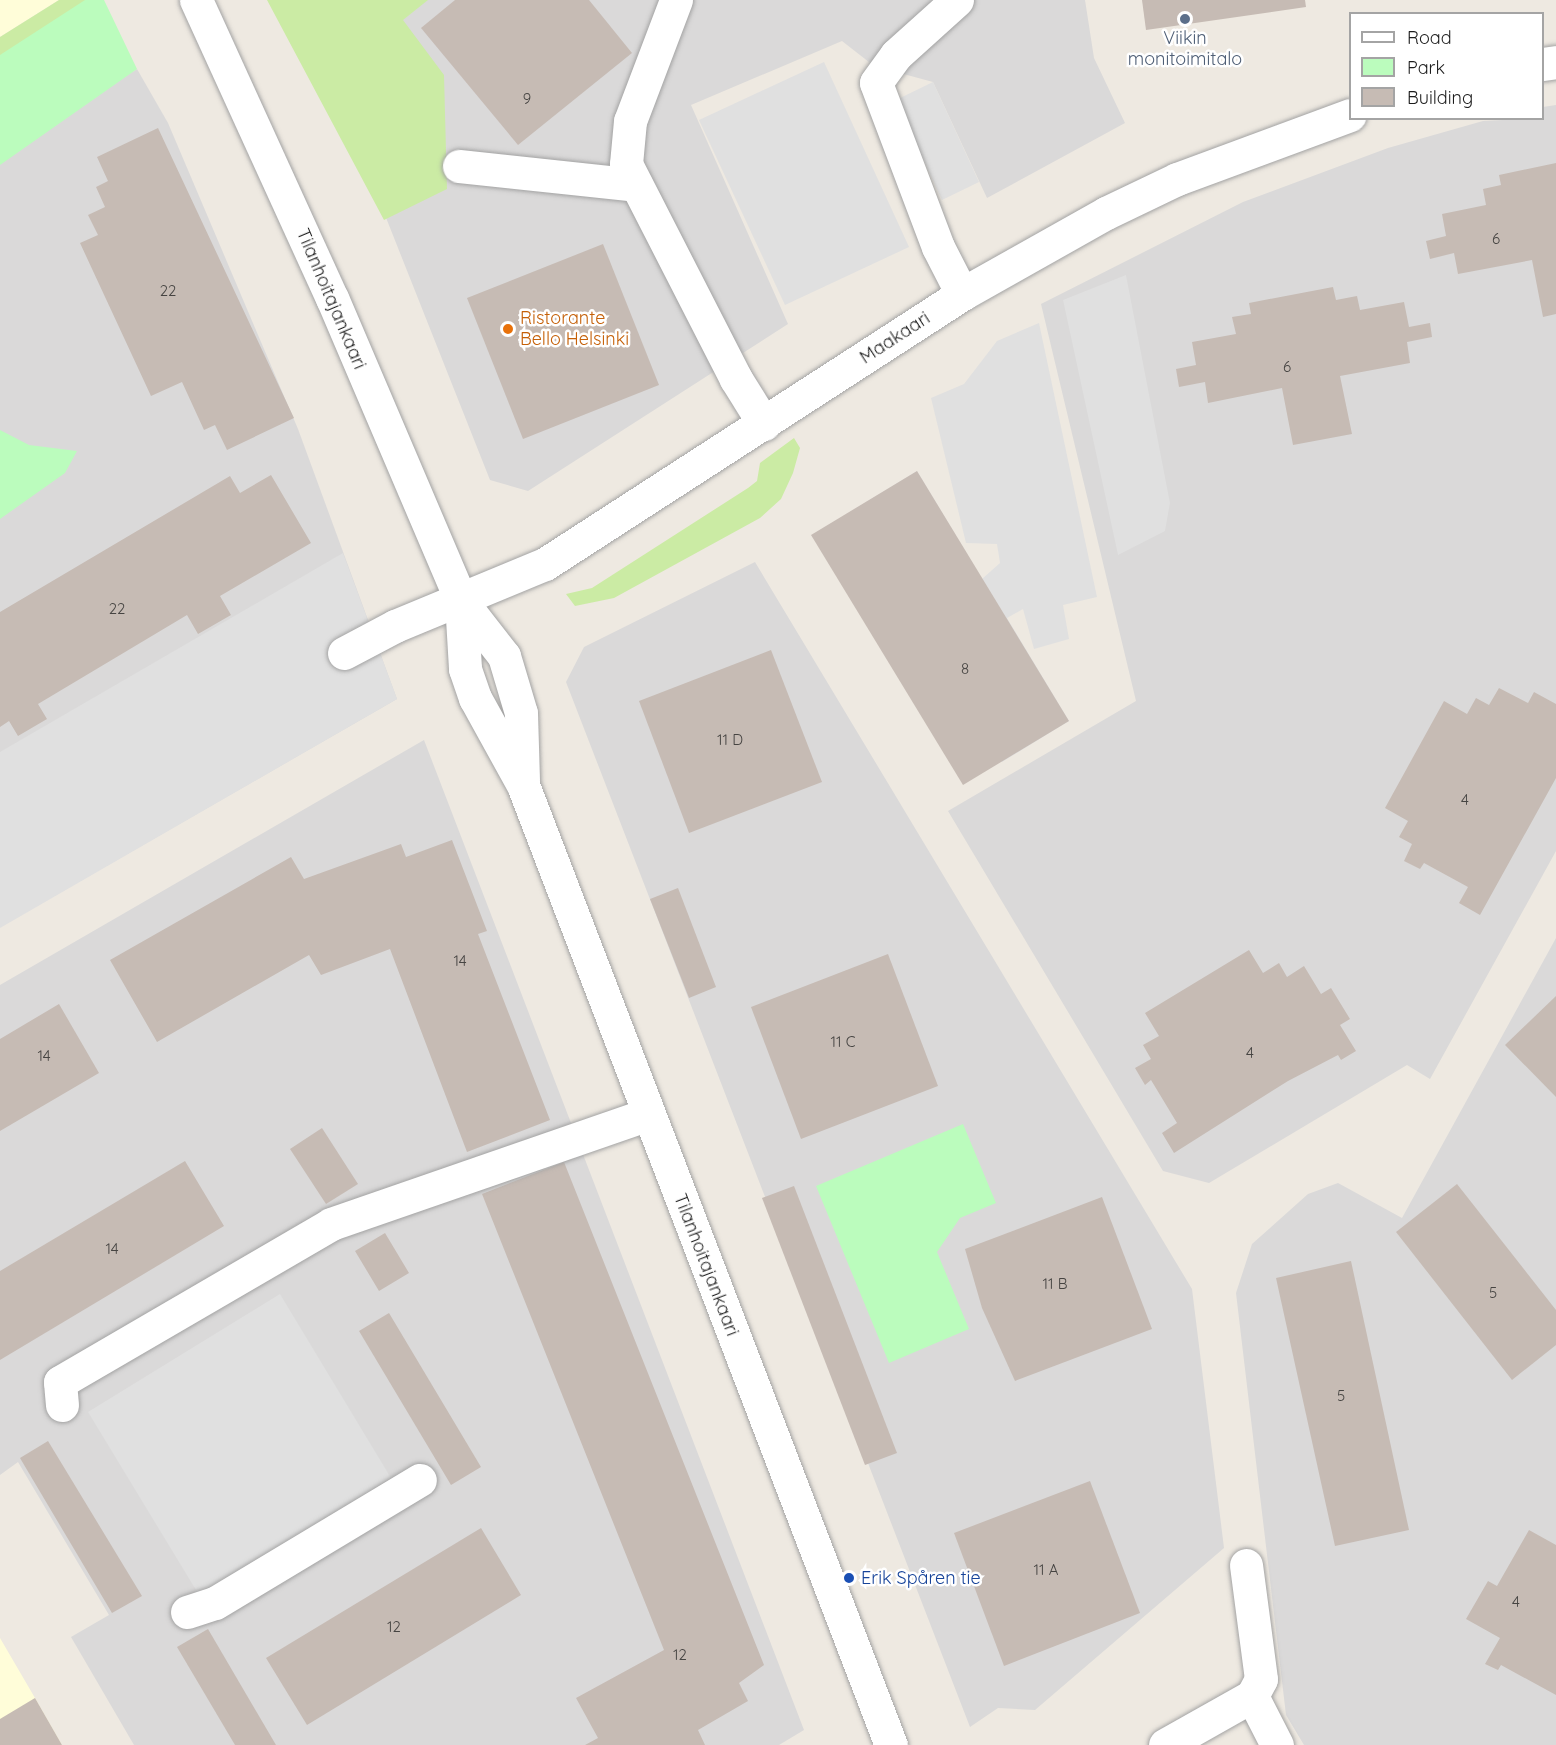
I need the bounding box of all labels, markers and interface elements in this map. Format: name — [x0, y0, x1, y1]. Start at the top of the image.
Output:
marker: Viikin monitoimitalo — [1178, 12, 1192, 26]
legend — [1349, 12, 1544, 120]
text: Road — [1407, 26, 1452, 49]
place label: Viikin monitoimitalo — [1128, 28, 1242, 70]
text: Park — [1407, 56, 1445, 79]
text: Building — [1407, 86, 1473, 109]
house number: 9 — [523, 90, 531, 108]
street label: Tilanhoitajankaari — [292, 225, 370, 373]
house number: 6 — [1492, 230, 1500, 248]
house number: 22 — [160, 282, 176, 300]
street label: Maakaari — [856, 307, 934, 369]
place label: Ristorante Bello Helsinki — [520, 308, 629, 350]
marker: Ristorante Bello Helsinki — [501, 322, 515, 336]
house number: 6 — [1283, 358, 1291, 376]
house number: 22 — [109, 600, 125, 618]
house number: 8 — [961, 660, 969, 678]
house number: 11 D — [717, 731, 743, 749]
house number: 4 — [1461, 791, 1469, 809]
house number: 14 — [453, 952, 467, 970]
house number: 11 C — [831, 1033, 855, 1051]
house number: 4 — [1246, 1044, 1254, 1062]
house number: 14 — [37, 1047, 51, 1065]
street label: Tilanhoitajankaari — [669, 1191, 743, 1339]
house number: 14 — [105, 1240, 119, 1258]
house number: 11 B — [1043, 1275, 1067, 1293]
house number: 5 — [1489, 1284, 1497, 1302]
house number: 5 — [1337, 1387, 1345, 1405]
house number: 11 A — [1034, 1561, 1058, 1579]
place label: Erik Spåren tie — [861, 1567, 981, 1589]
marker: Erik Spåren tie — [842, 1571, 856, 1585]
house number: 4 — [1512, 1593, 1520, 1611]
house number: 12 — [387, 1618, 401, 1636]
house number: 12 — [673, 1646, 687, 1664]

